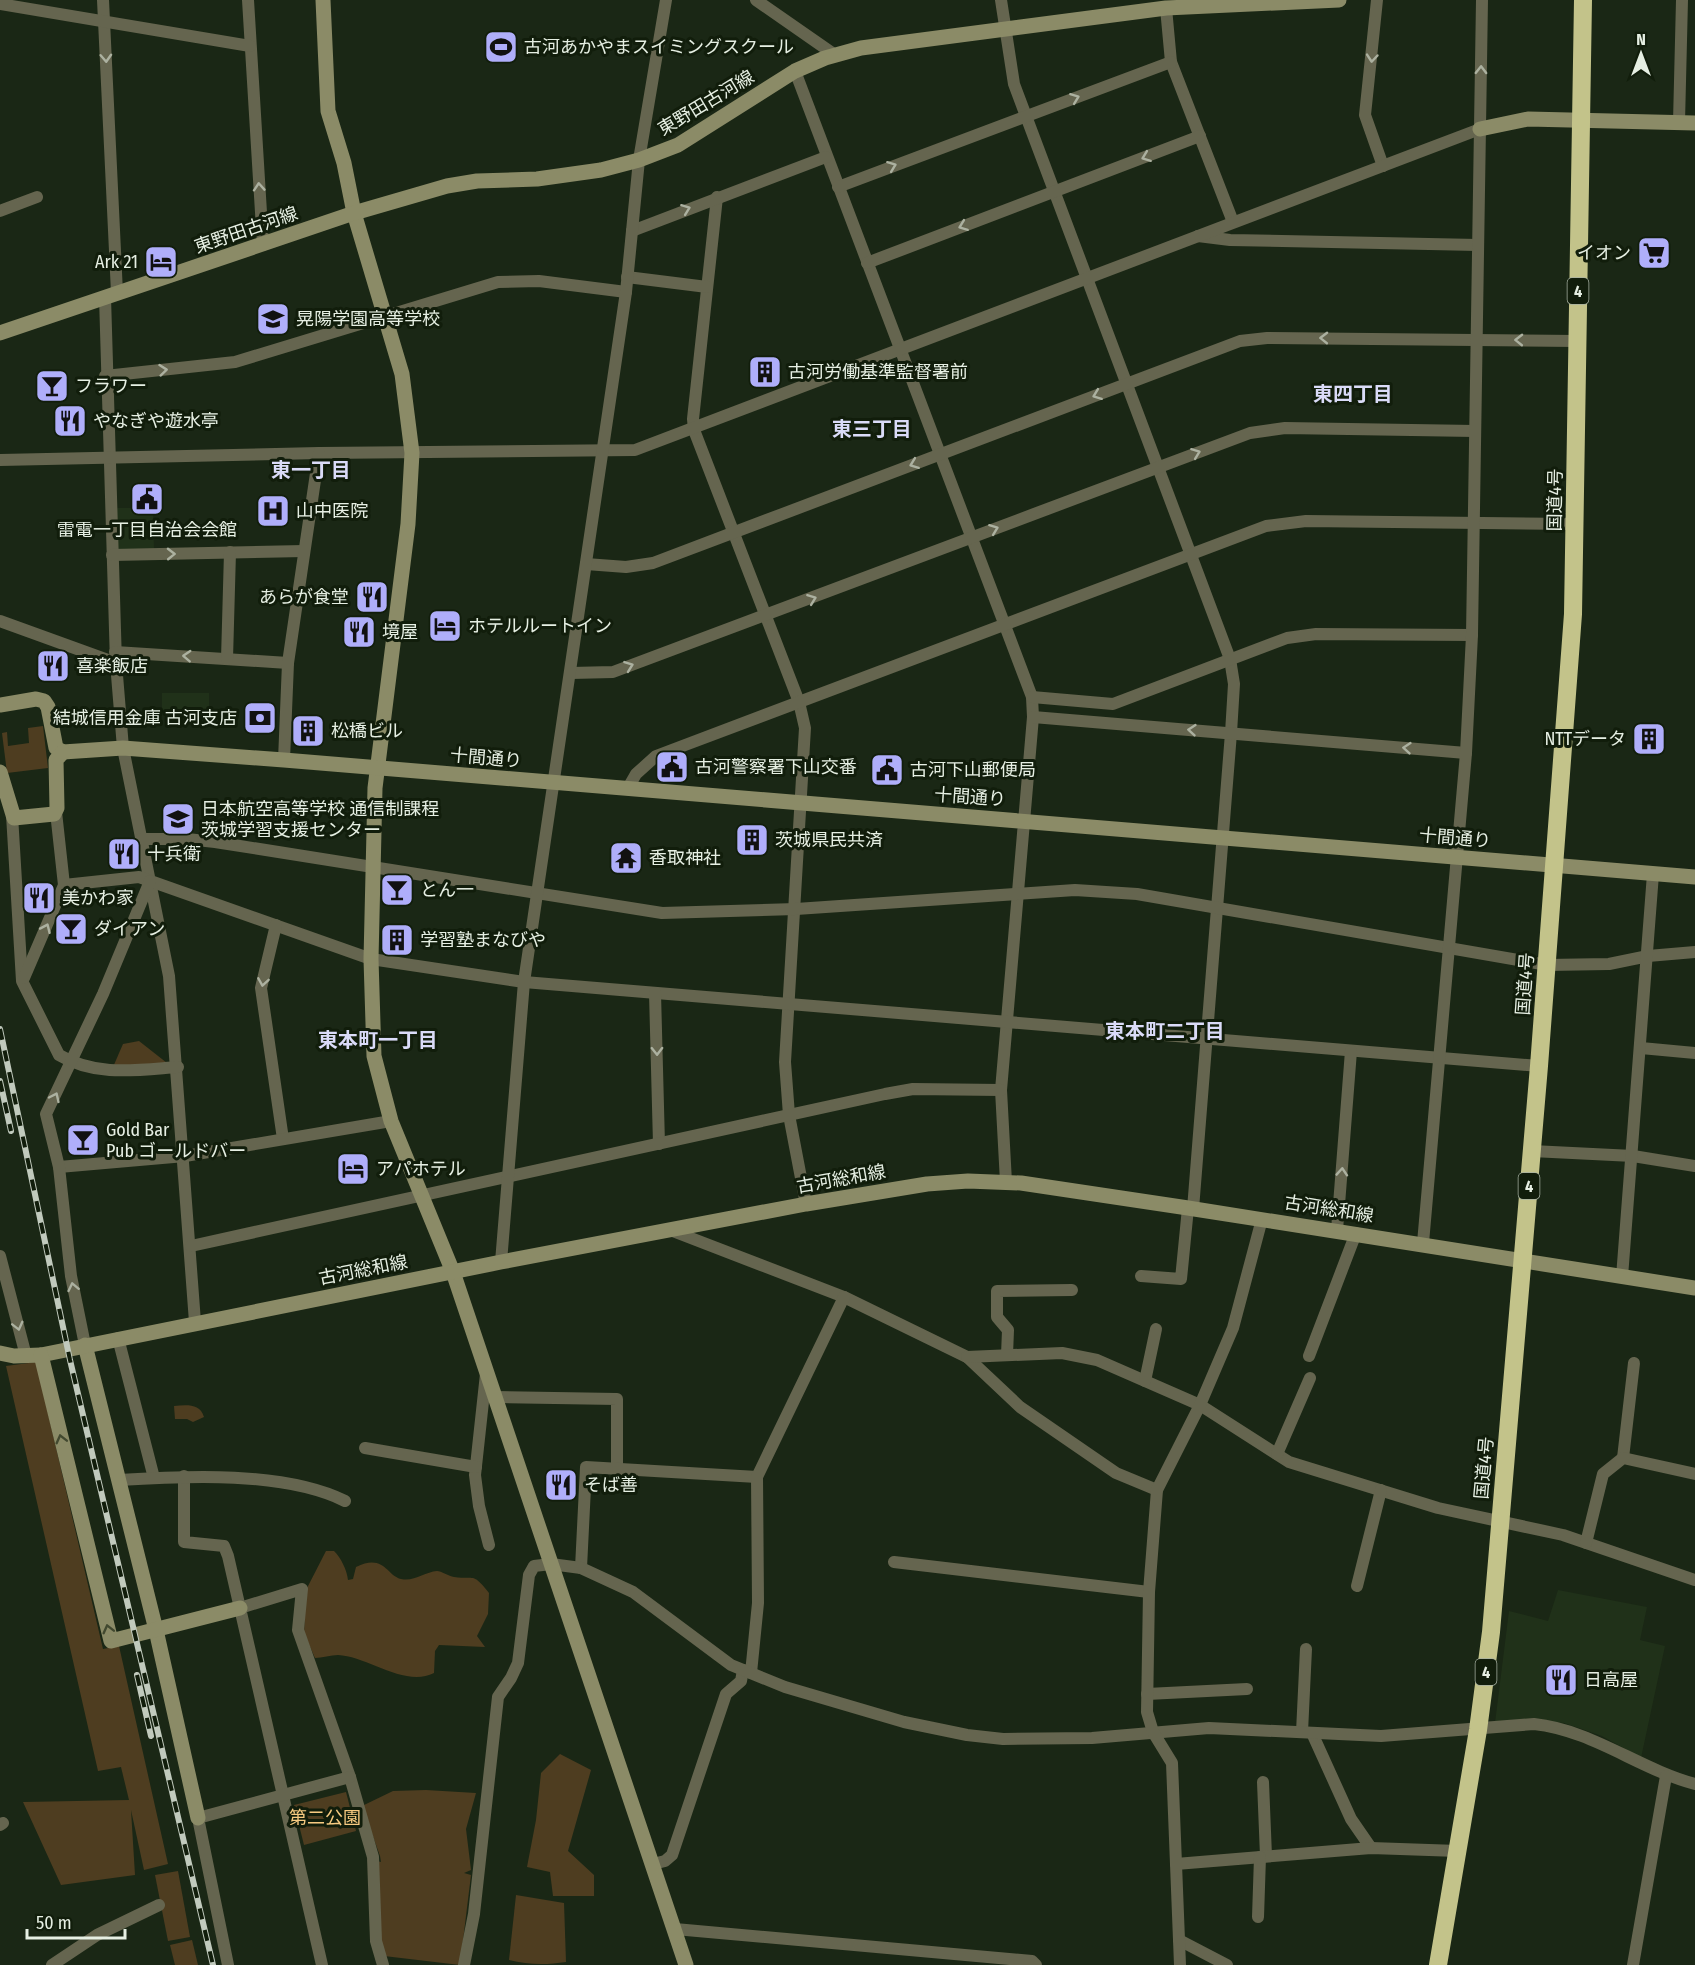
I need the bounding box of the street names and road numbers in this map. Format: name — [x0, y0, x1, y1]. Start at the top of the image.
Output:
street label: 東野田古河線 — [654, 66, 758, 140]
street label: 東野田古河線 — [191, 202, 301, 258]
road number: 4 — [1568, 278, 1588, 304]
street label: 国道4号 — [1543, 468, 1567, 532]
street label: 十間通り — [449, 744, 523, 772]
street label: 十間通り — [933, 784, 1007, 810]
street label: 十間通り — [1418, 824, 1492, 852]
street label: 国道4号 — [1512, 952, 1538, 1016]
street label: 古河総和線 — [795, 1160, 887, 1198]
road number: 4 — [1518, 1173, 1540, 1199]
street label: 古河総和線 — [1283, 1191, 1375, 1227]
street label: 古河総和線 — [317, 1251, 409, 1289]
street label: 国道4号 — [1470, 1436, 1498, 1500]
road number: 4 — [1476, 1659, 1496, 1685]

